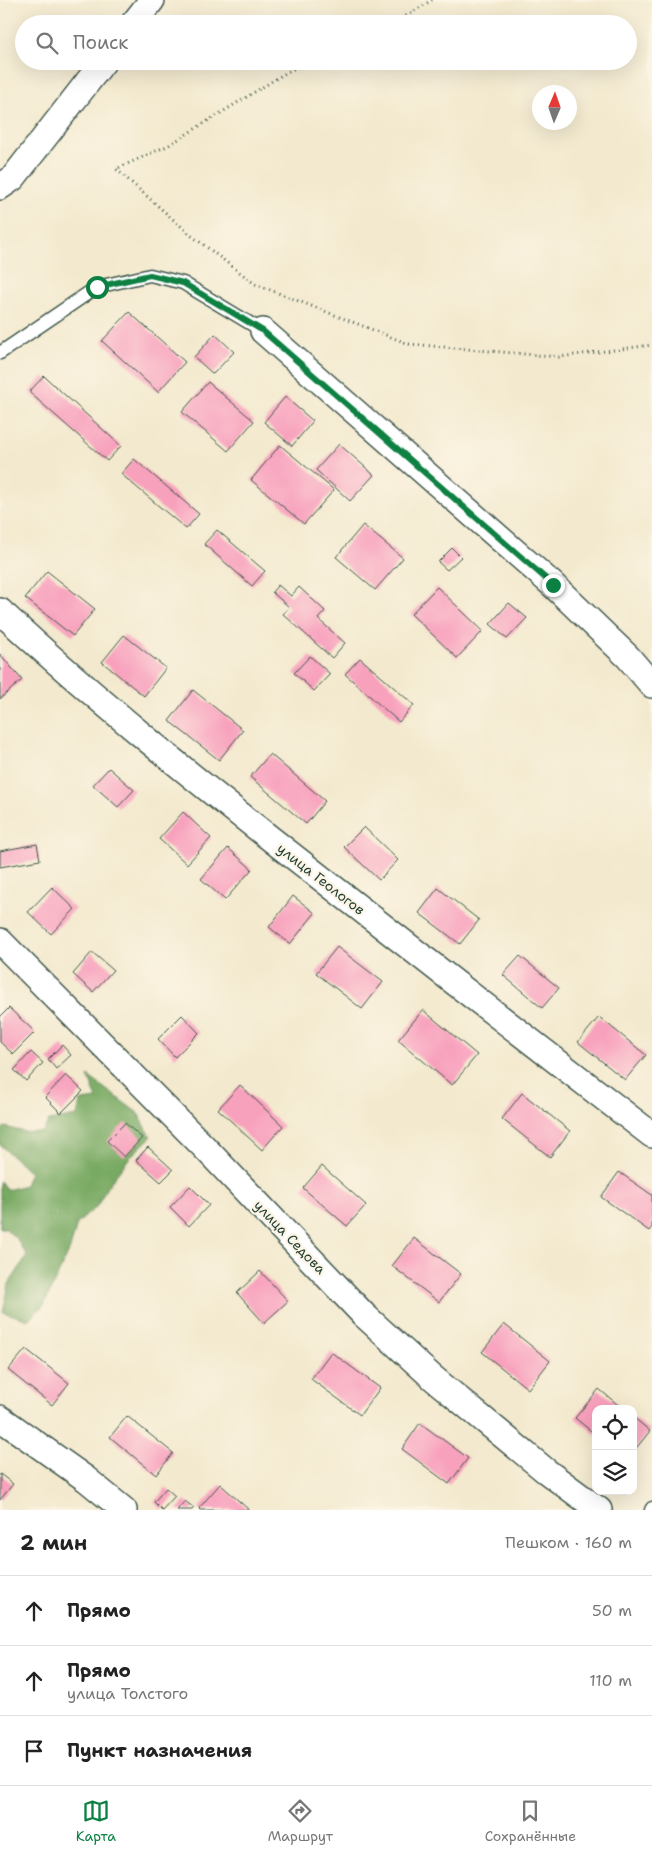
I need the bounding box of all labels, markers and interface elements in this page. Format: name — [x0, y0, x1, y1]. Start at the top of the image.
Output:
search box — [15, 15, 637, 70]
icon: search — [33, 29, 61, 57]
text: Поиск — [73, 30, 128, 55]
north arrow — [532, 85, 577, 130]
route start — [86, 276, 109, 299]
route end — [542, 574, 565, 597]
street label: улица Геологов — [274, 839, 368, 919]
street label: улица Седова — [250, 1196, 330, 1278]
map controls — [592, 1405, 637, 1495]
button: locate — [592, 1405, 637, 1450]
button: layers — [592, 1450, 637, 1495]
text: 2 мин — [20, 1529, 87, 1557]
text: Пешком · 160 m — [505, 1532, 632, 1553]
icon: ahead — [20, 1597, 48, 1625]
text: Прямо — [67, 1598, 131, 1623]
text: 50 m — [592, 1600, 632, 1621]
text: Прямо — [67, 1658, 131, 1683]
icon: ahead — [20, 1667, 48, 1695]
text: 110 m — [589, 1670, 632, 1691]
text: улица Толстого — [67, 1683, 188, 1704]
icon: arrive — [20, 1737, 48, 1765]
text: Пункт назначения — [67, 1738, 252, 1763]
tab: Карта — [76, 1797, 116, 1845]
tab: Маршрут — [268, 1797, 333, 1845]
tab: Сохранённые — [485, 1797, 576, 1845]

